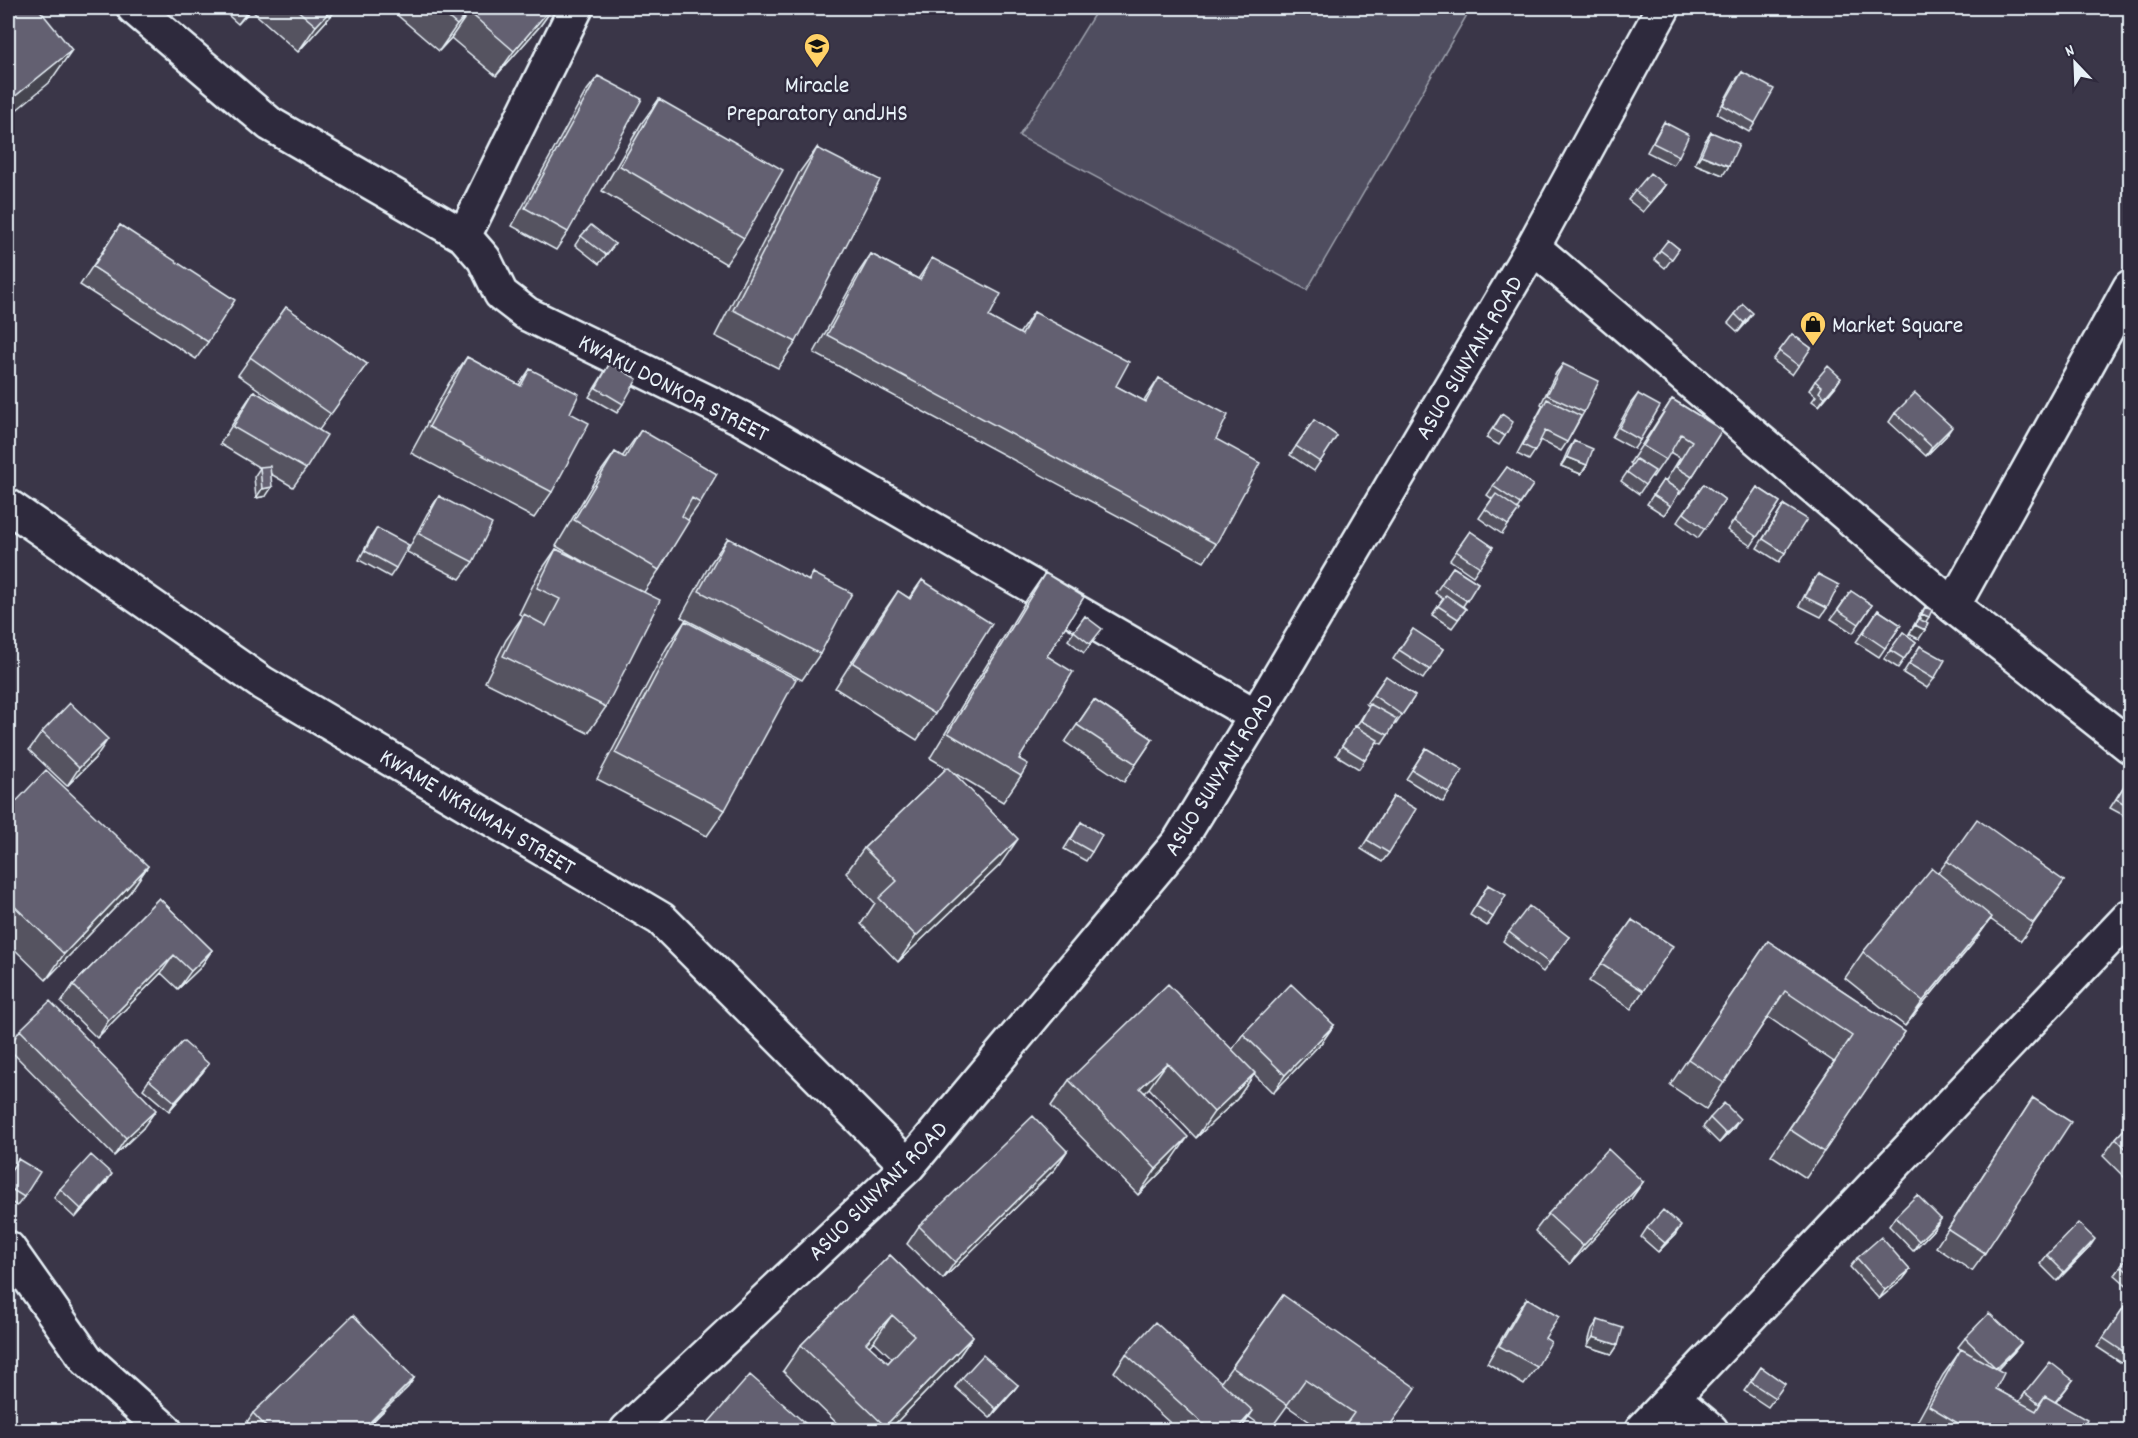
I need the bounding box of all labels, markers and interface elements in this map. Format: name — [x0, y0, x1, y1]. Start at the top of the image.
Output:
school or university icon: Miracle Preparatory andJHS — [802, 31, 832, 69]
north arrow — [2045, 33, 2105, 93]
text: N — [2062, 39, 2078, 64]
place label: Miracle Preparatory andJHS — [726, 70, 908, 132]
street label: ASUO SUNYANI ROAD — [1408, 270, 1533, 447]
shop icon: Market Square — [1798, 309, 1828, 347]
place label: Market Square — [1832, 310, 1963, 344]
street label: KWAKU DONKOR STREET — [572, 327, 774, 453]
street label: ASUO SUNYANI ROAD — [1157, 688, 1284, 864]
street label: KWAME NKRUMAH STREET — [372, 742, 581, 886]
street label: ASUO SUNYANI ROAD — [801, 1114, 957, 1270]

